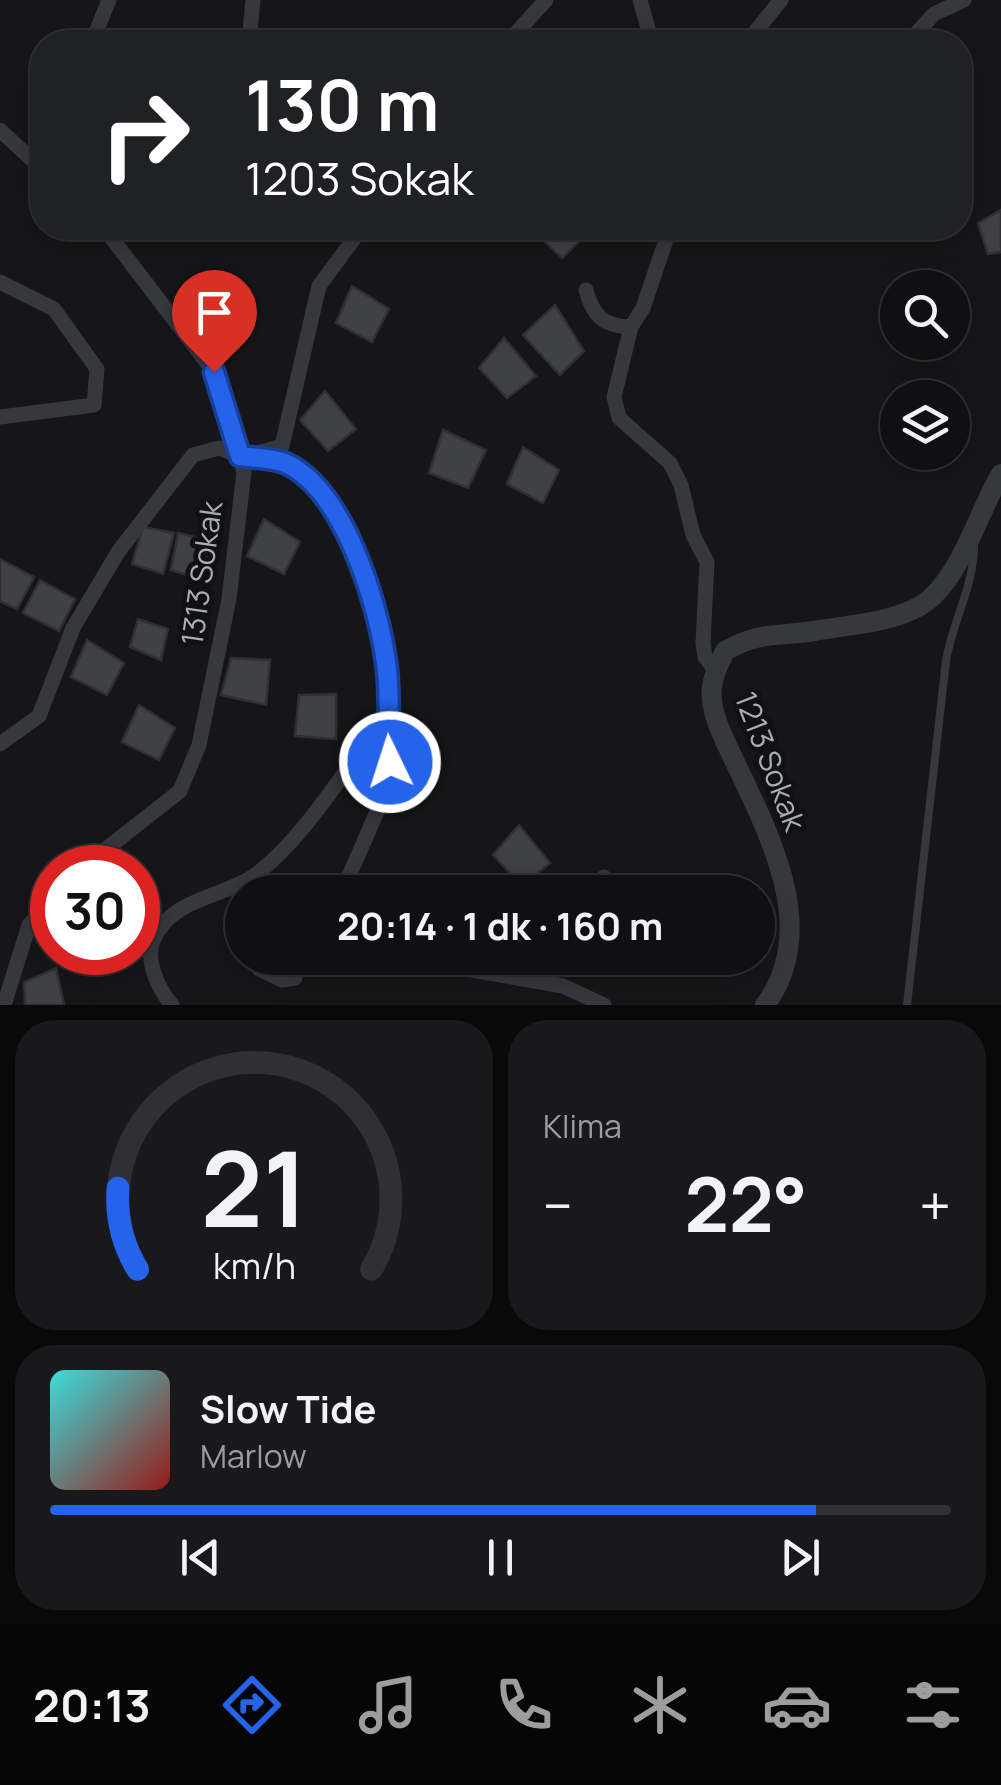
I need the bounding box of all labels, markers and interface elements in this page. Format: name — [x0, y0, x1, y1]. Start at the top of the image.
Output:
text: 130 m — [245, 56, 439, 152]
icon: right — [80, 70, 210, 200]
text: 1203 Sokak — [245, 147, 474, 209]
pin — [172, 270, 257, 373]
map controls — [880, 270, 970, 470]
button: search — [880, 270, 970, 360]
icon: arrive — [187, 285, 242, 340]
button: layers — [880, 380, 970, 470]
street label: 1313 Sokak — [171, 497, 232, 648]
street label: 1213 Sokak — [726, 686, 817, 837]
position arrow — [338, 710, 442, 814]
speed limit sign: 30 — [30, 845, 160, 975]
text: 20:14 · 1 dk · 160 m — [337, 899, 663, 951]
text: Klima — [543, 1104, 622, 1148]
text: 21 — [200, 1116, 308, 1258]
text: 22° — [684, 1152, 808, 1255]
text: − — [543, 1167, 573, 1243]
text: + — [919, 1167, 951, 1243]
text: km/h — [212, 1241, 296, 1290]
text: Slow Tide — [200, 1382, 377, 1434]
text: Marlow — [200, 1434, 307, 1478]
icon: previous — [173, 1530, 228, 1585]
icon: pause — [473, 1530, 528, 1585]
icon: next — [773, 1530, 828, 1585]
icon: directions — [217, 1670, 287, 1740]
icon: music — [353, 1670, 423, 1740]
icon: phone — [489, 1670, 559, 1740]
icon: climate — [625, 1670, 695, 1740]
icon: car — [762, 1670, 832, 1740]
icon: filters — [898, 1670, 968, 1740]
text: 20:13 — [33, 1674, 151, 1736]

